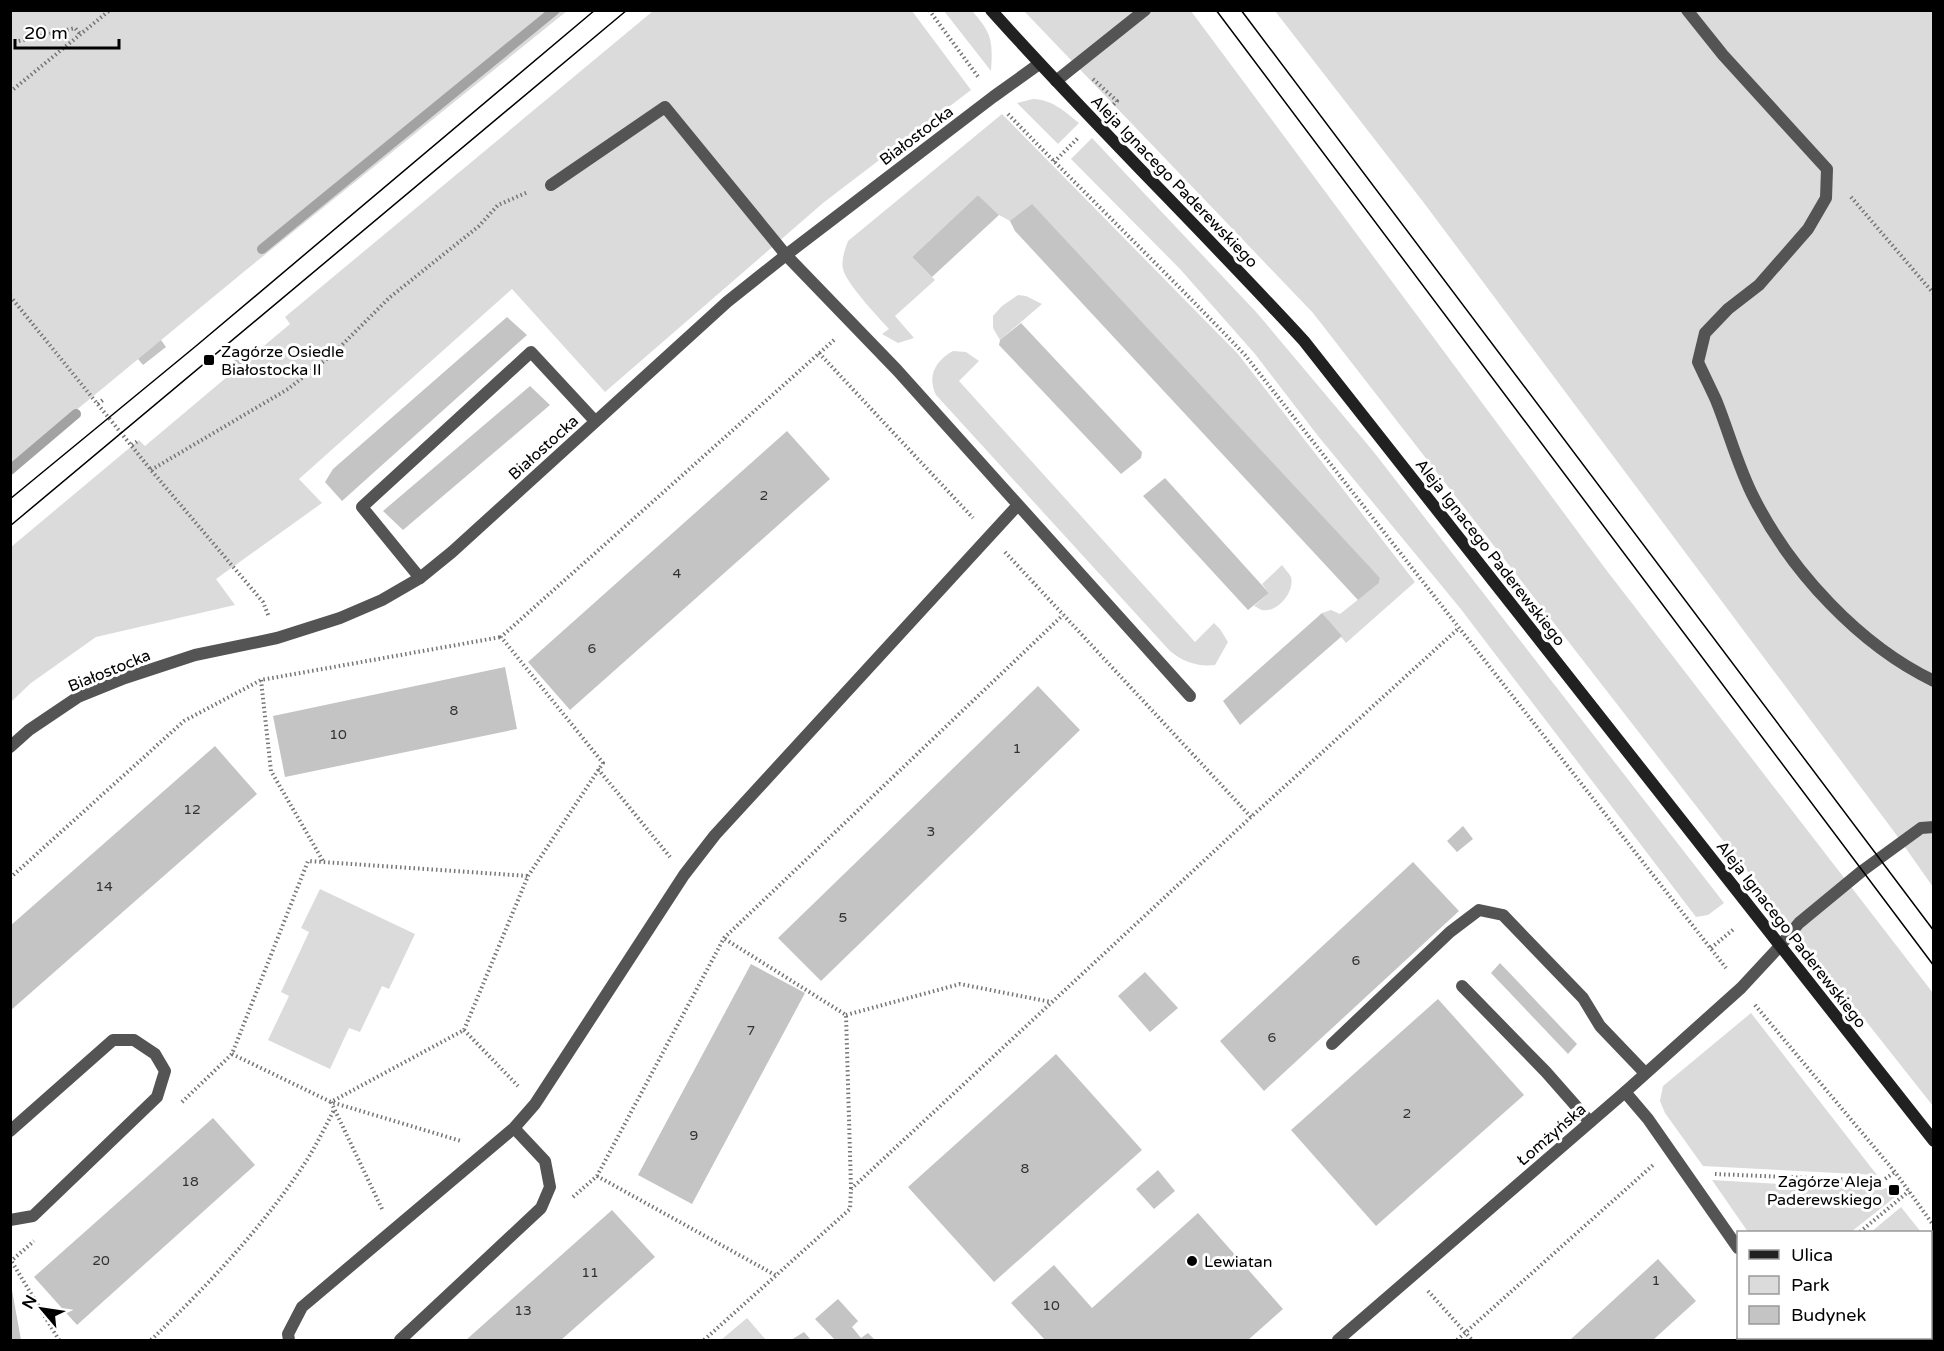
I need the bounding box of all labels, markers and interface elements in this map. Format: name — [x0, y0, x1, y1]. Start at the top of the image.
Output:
scale bar — [15, 12, 118, 50]
text: 20 m — [24, 22, 68, 44]
street label: Aleja Ignacego Paderewskiego — [1086, 91, 1262, 272]
street label: Białostocka — [876, 102, 957, 170]
place label: Zagórze Osiedle Białostocka II — [221, 342, 344, 380]
marker: Zagórze Osiedle Białostocka II — [202, 353, 216, 367]
street label: Białostocka — [505, 411, 583, 484]
street label: Aleja Ignacego Paderewskiego — [1411, 455, 1570, 650]
house number: 2 — [760, 487, 768, 504]
house number: 4 — [673, 565, 682, 582]
house number: 6 — [588, 640, 597, 657]
street label: Białostocka — [65, 645, 154, 697]
house number: 8 — [450, 702, 459, 719]
house number: 10 — [329, 726, 347, 743]
house number: 1 — [1013, 740, 1021, 757]
house number: 12 — [183, 801, 201, 818]
house number: 3 — [927, 823, 935, 840]
street label: Aleja Ignacego Paderewskiego — [1712, 837, 1871, 1032]
house number: 14 — [95, 878, 113, 895]
house number: 5 — [839, 909, 847, 926]
house number: 6 — [1352, 952, 1361, 969]
house number: 7 — [747, 1022, 755, 1039]
house number: 6 — [1268, 1029, 1277, 1046]
street label: Łomżyńska — [1513, 1099, 1590, 1170]
house number: 2 — [1403, 1105, 1411, 1122]
house number: 9 — [690, 1127, 698, 1144]
house number: 8 — [1021, 1160, 1030, 1177]
place label: Zagórze Aleja Paderewskiego — [1767, 1172, 1882, 1210]
house number: 18 — [181, 1173, 199, 1190]
marker: Zagórze Aleja Paderewskiego — [1887, 1183, 1901, 1197]
legend — [1737, 1231, 1932, 1339]
text: Ulica — [1791, 1244, 1833, 1266]
house number: 20 — [92, 1252, 110, 1269]
place label: Lewiatan — [1204, 1252, 1273, 1272]
marker: Lewiatan — [1185, 1254, 1199, 1268]
house number: 11 — [581, 1264, 599, 1281]
house number: 1 — [1652, 1272, 1660, 1289]
text: Park — [1791, 1274, 1830, 1296]
north arrow — [12, 1279, 72, 1339]
text: N — [18, 1292, 42, 1313]
house number: 10 — [1042, 1297, 1060, 1314]
house number: 13 — [514, 1302, 532, 1319]
text: Budynek — [1791, 1304, 1866, 1326]

